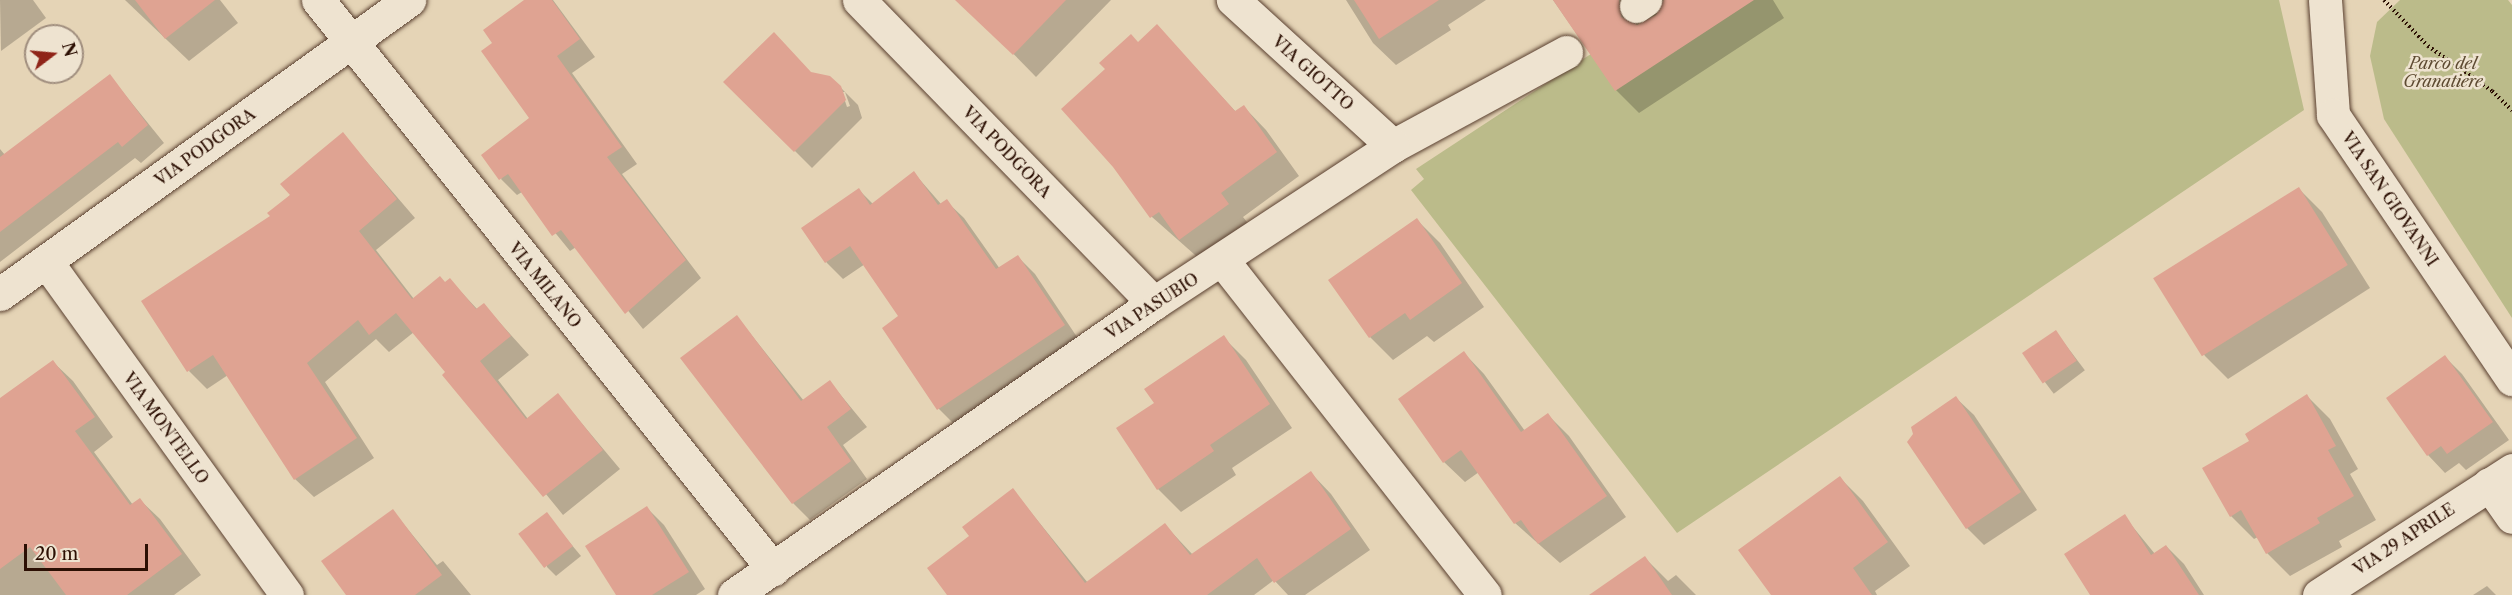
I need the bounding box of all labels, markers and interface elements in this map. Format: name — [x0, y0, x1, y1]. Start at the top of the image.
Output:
north arrow — [24, 24, 84, 84]
street label: VIA GIOTTO — [1268, 31, 1358, 115]
text: N — [58, 40, 81, 59]
park label: Parco del Granatiere — [2403, 53, 2483, 91]
street label: VIA PODGORA — [958, 102, 1056, 202]
street label: VIA PODGORA — [151, 104, 259, 190]
street label: VIA SAN GIOVANNI — [2338, 128, 2442, 270]
street label: VIA MILANO — [505, 238, 585, 332]
street label: VIA PASUBIO — [1102, 269, 1202, 343]
street label: VIA MONTELLO — [119, 368, 213, 488]
street label: VIA 29 APRILE — [2349, 499, 2459, 579]
scale bar — [27, 532, 152, 570]
text: 20 m — [35, 543, 78, 565]

